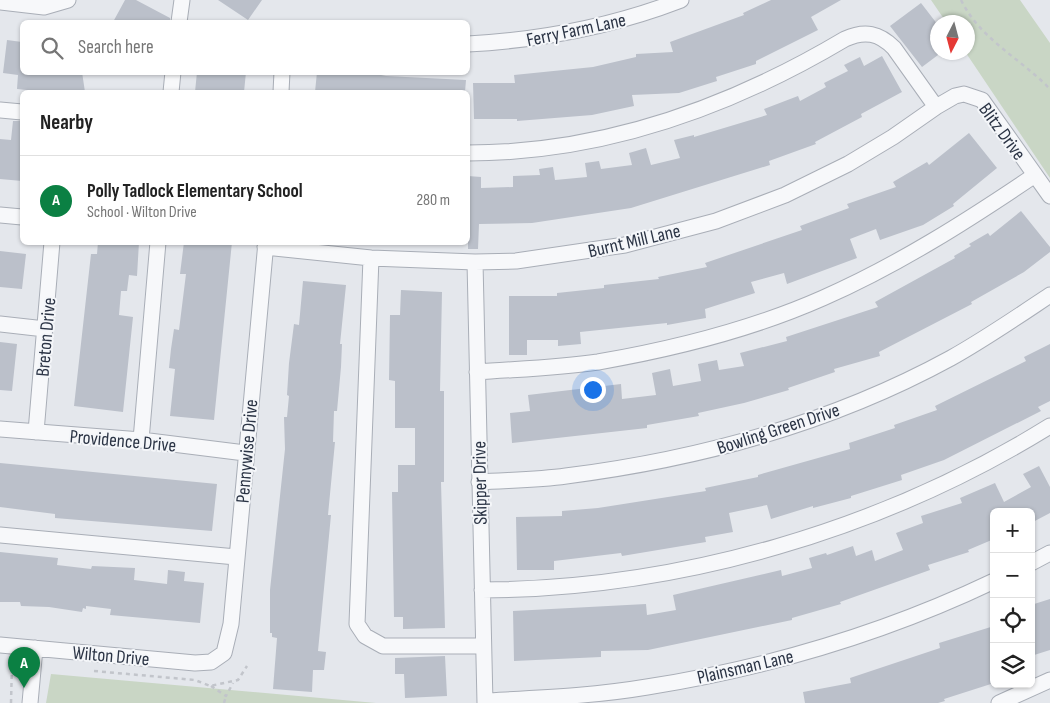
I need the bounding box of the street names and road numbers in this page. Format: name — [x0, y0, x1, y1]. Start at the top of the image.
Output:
street label: Ferry Farm Lane — [525, 9, 628, 52]
street label: Blitz Drive — [973, 99, 1030, 165]
street label: Burnt Mill Lane — [586, 220, 683, 263]
street label: Breton Drive — [32, 297, 61, 378]
street label: Pennywise Drive — [232, 398, 263, 504]
street label: Bowling Green Drive — [714, 399, 843, 460]
street label: Providence Drive — [69, 425, 177, 458]
street label: Skipper Drive — [468, 441, 493, 525]
street label: Wilton Drive — [71, 642, 150, 671]
street label: Plainsman Lane — [695, 645, 796, 690]

